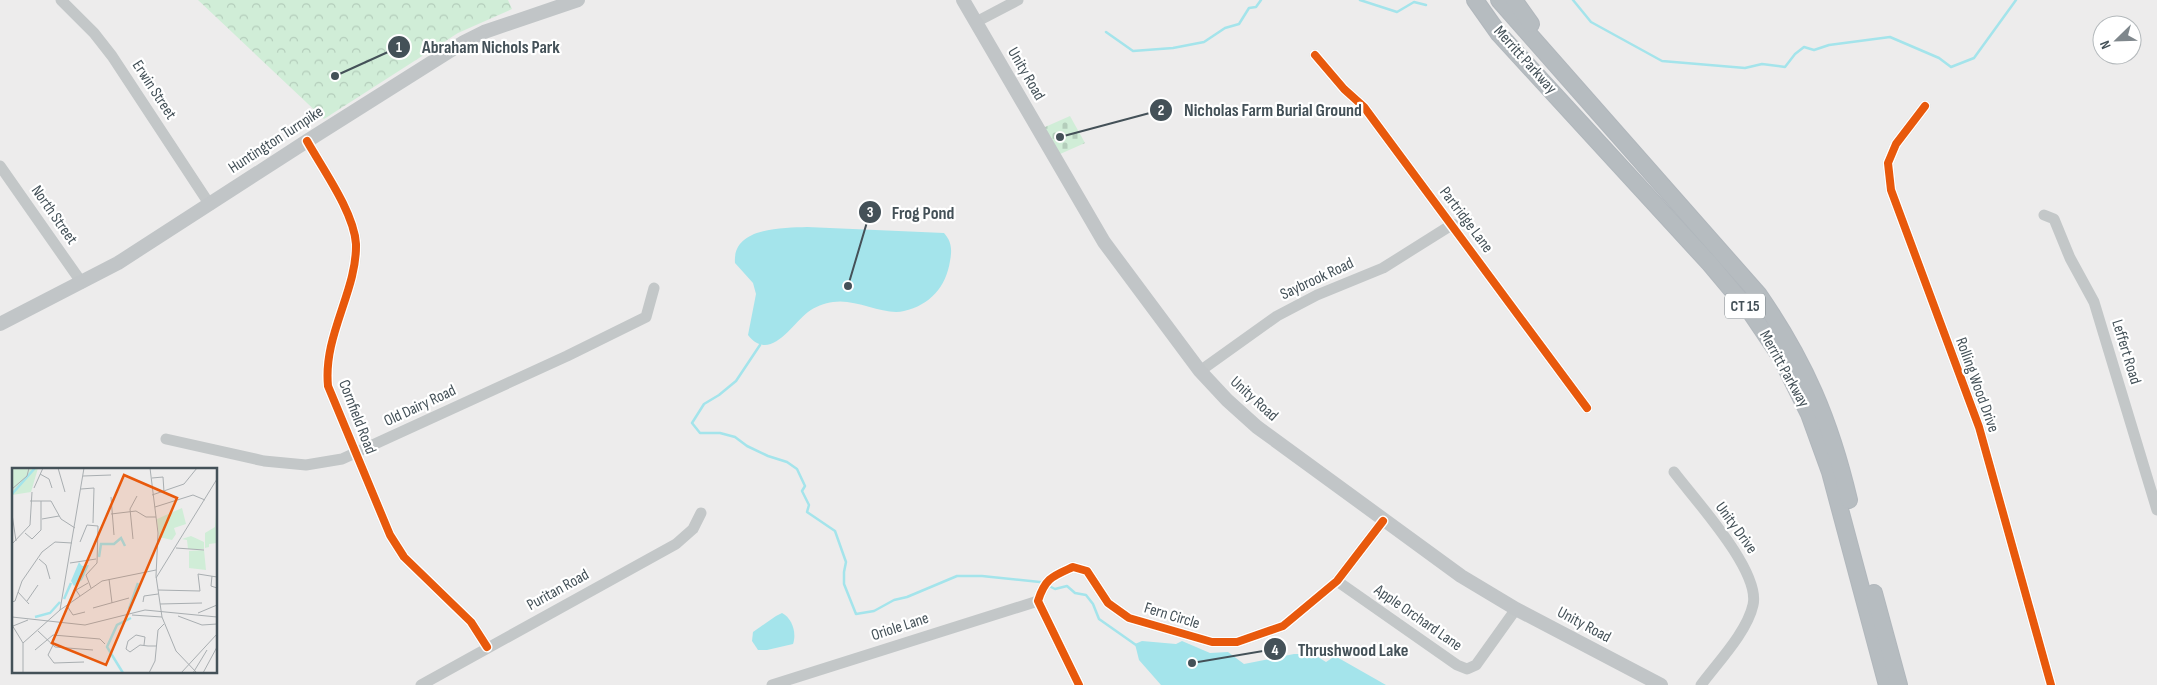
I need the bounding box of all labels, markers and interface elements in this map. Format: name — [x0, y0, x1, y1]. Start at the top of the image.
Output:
north arrow — [2092, 15, 2142, 65]
street label: Merritt Parkway — [1490, 22, 1560, 98]
callout: Abraham Nichols Park — [387, 30, 569, 63]
text: Abraham Nichols Park — [421, 37, 560, 58]
text: 1 — [396, 38, 402, 57]
text: N — [2096, 38, 2115, 52]
street label: Unity Road — [1003, 44, 1049, 104]
street label: Erwin Street — [128, 57, 180, 123]
callout: Nicholas Farm Burial Ground — [1149, 94, 1372, 127]
text: Nicholas Farm Burial Ground — [1184, 100, 1362, 121]
text: 2 — [1158, 101, 1164, 120]
street label: Huntington Turnpike — [225, 102, 327, 178]
street label: North Street — [27, 182, 81, 248]
street label: Partridge Lane — [1435, 183, 1497, 257]
callout: Frog Pond — [857, 196, 965, 229]
text: 3 — [867, 203, 874, 222]
text: Frog Pond — [892, 203, 954, 224]
street label: Saybrook Road — [1277, 254, 1357, 304]
road number: CT 15 — [1725, 294, 1765, 318]
street label: Leffert Road — [2107, 318, 2145, 386]
street label: Merritt Parkway — [1755, 327, 1813, 411]
street label: Rolling Wood Drive — [1951, 335, 2003, 435]
street label: Unity Road — [1226, 373, 1282, 425]
street label: Cornfield Road — [334, 377, 380, 457]
street label: Old Dairy Road — [381, 381, 459, 431]
inset map — [12, 468, 218, 672]
street label: Unity Drive — [1711, 498, 1761, 558]
street label: Puritan Road — [524, 565, 592, 615]
street label: Apple Orchard Lane — [1370, 580, 1466, 655]
street label: Fern Circle — [1142, 599, 1202, 633]
street label: Unity Road — [1554, 603, 1614, 647]
street label: Oriole Lane — [869, 609, 931, 645]
callout: Thrushwood Lake — [1263, 633, 1419, 666]
text: Thrushwood Lake — [1298, 640, 1408, 661]
text: 4 — [1272, 641, 1279, 660]

